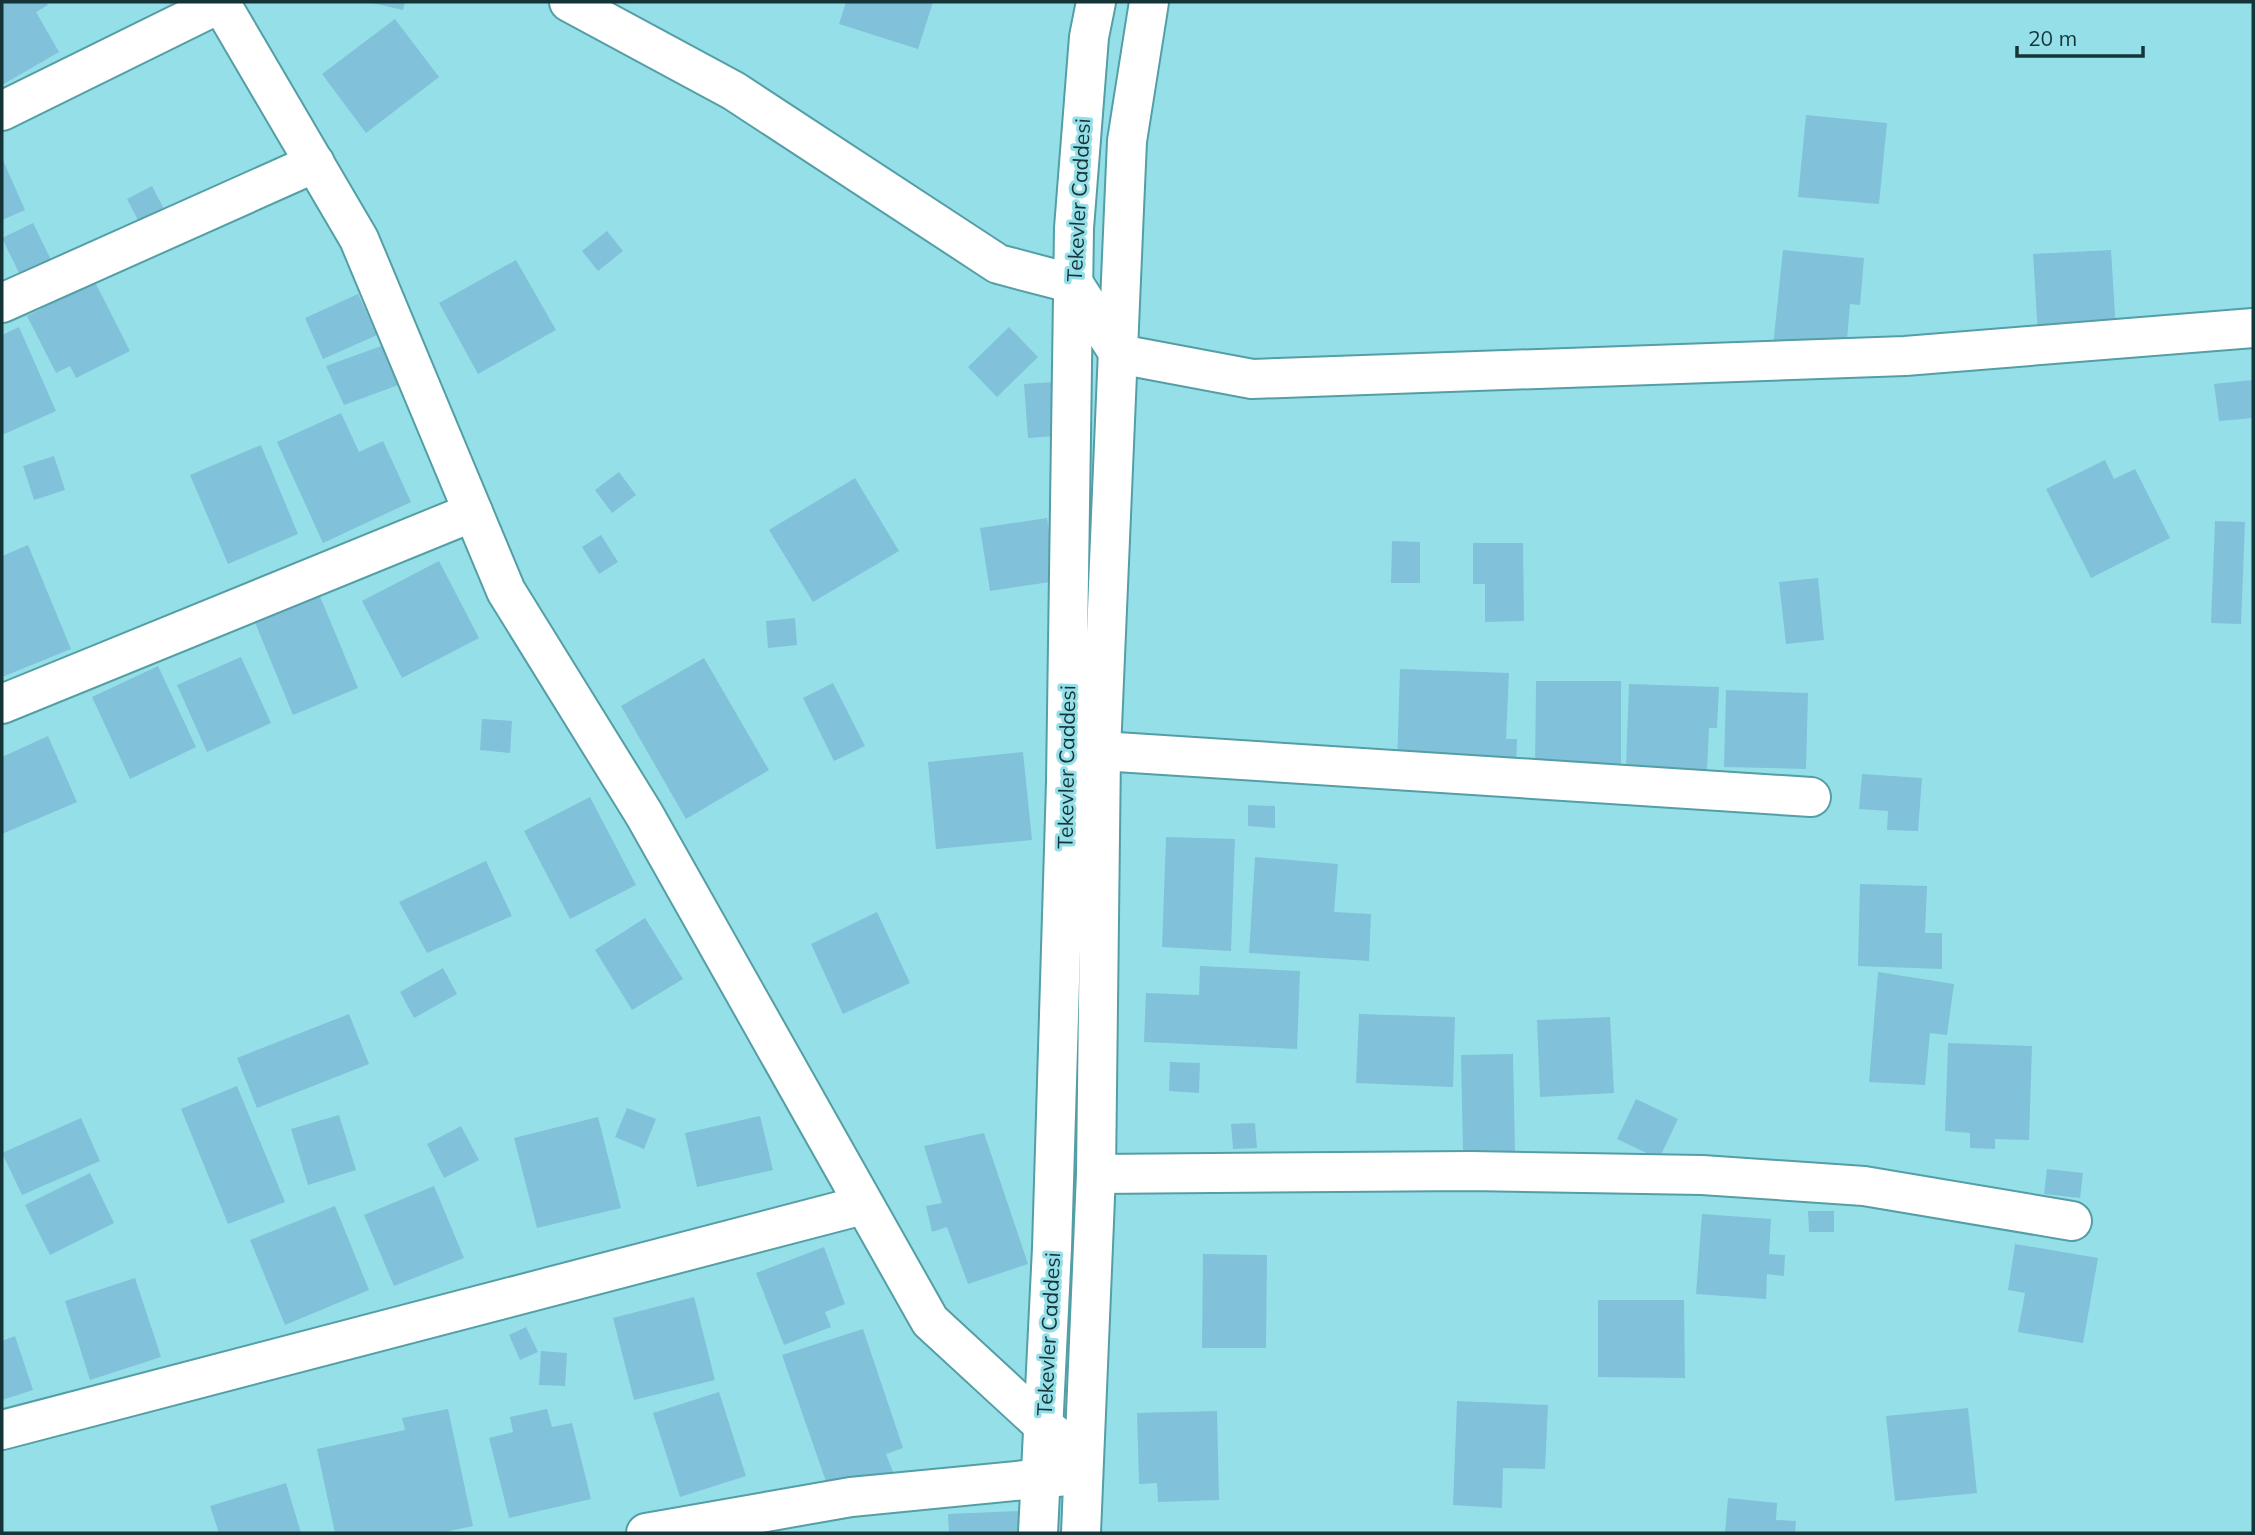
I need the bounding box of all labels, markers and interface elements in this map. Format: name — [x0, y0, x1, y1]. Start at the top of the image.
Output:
scale bar — [2017, 14, 2143, 58]
text: 20 m — [2028, 25, 2077, 51]
street label: Tekevler Caddesi — [1061, 118, 1095, 282]
street label: Tekevler Caddesi — [1052, 685, 1080, 849]
street label: Tekevler Caddesi — [1031, 1252, 1065, 1416]

